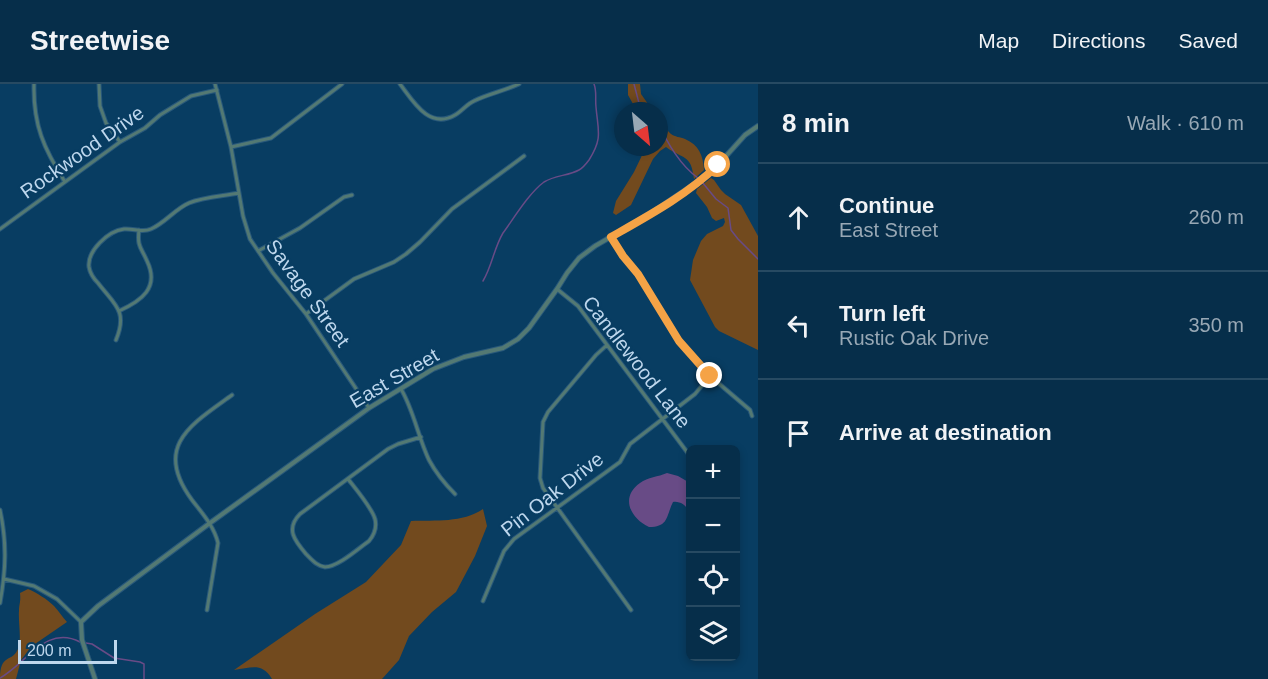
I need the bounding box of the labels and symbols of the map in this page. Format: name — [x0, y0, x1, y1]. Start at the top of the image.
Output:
street label: Rockwood Drive — [16, 101, 148, 203]
north arrow — [614, 102, 668, 156]
route start — [704, 151, 730, 177]
street label: Savage Street — [262, 235, 354, 351]
street label: Candlewood Lane — [579, 292, 695, 432]
street label: East Street — [346, 344, 443, 412]
route end — [696, 362, 722, 388]
street label: Pin Oak Drive — [497, 447, 607, 541]
scale bar — [18, 637, 117, 664]

